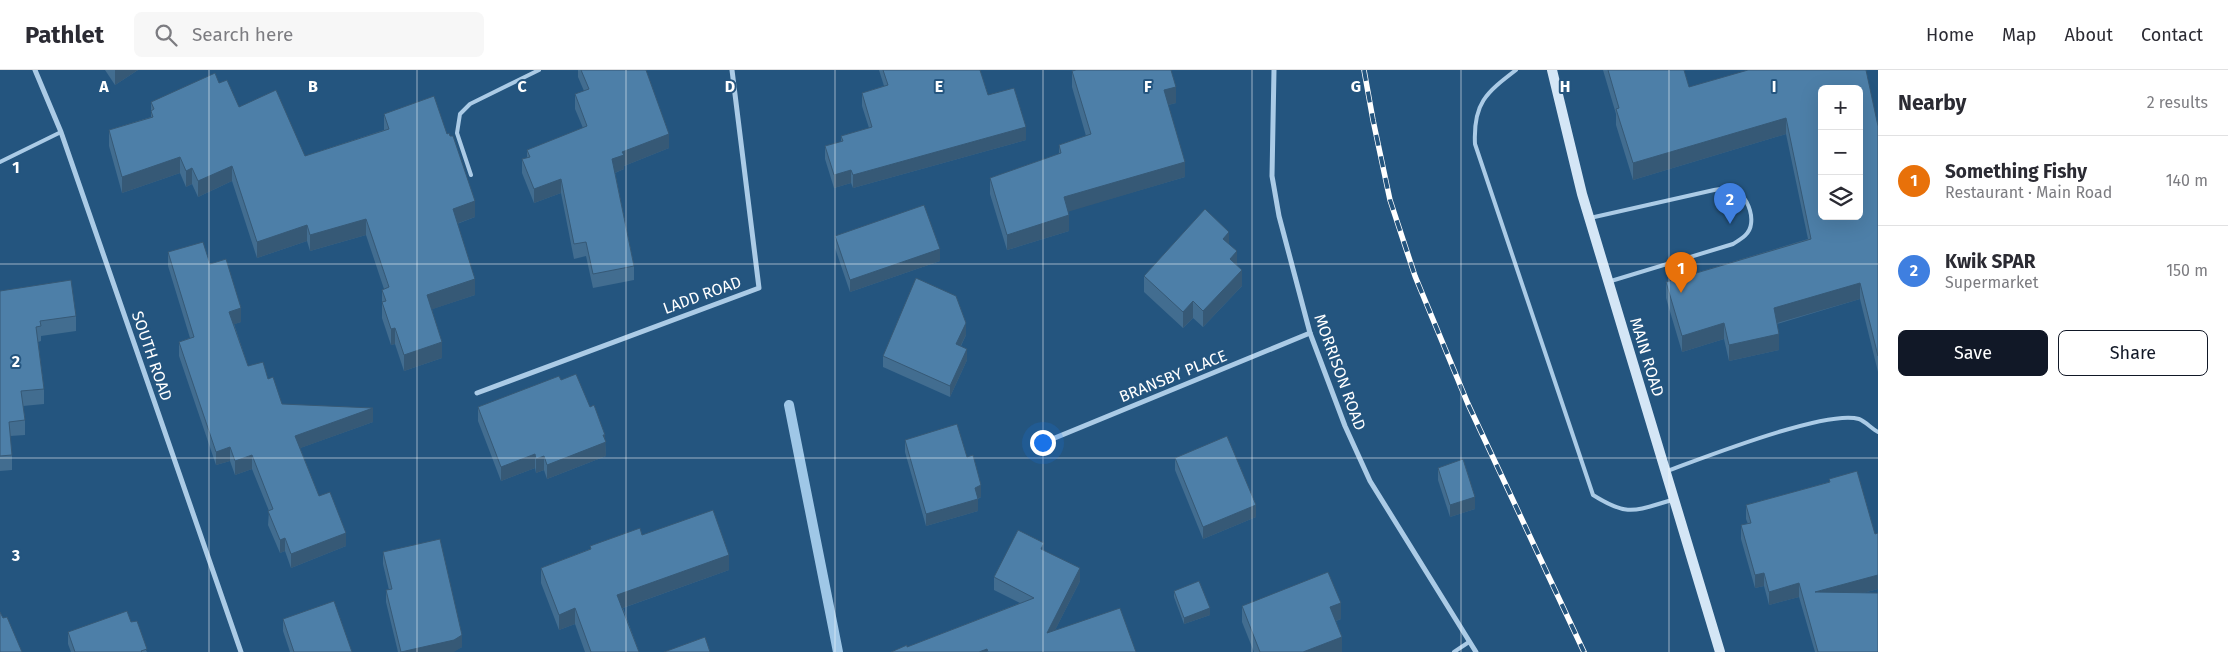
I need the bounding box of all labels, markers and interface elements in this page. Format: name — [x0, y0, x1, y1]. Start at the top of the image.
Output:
search box — [134, 12, 484, 57]
text: Pathlet — [25, 21, 104, 49]
icon: search — [152, 21, 180, 49]
text: Search here — [192, 23, 293, 46]
text: Home — [1926, 24, 1974, 46]
text: Map — [2002, 24, 2036, 46]
text: About — [2064, 24, 2113, 46]
text: Contact — [2141, 24, 2203, 46]
text: A — [98, 77, 109, 96]
text: B — [308, 77, 318, 96]
text: C — [517, 77, 527, 96]
text: D — [725, 77, 735, 96]
text: E — [935, 77, 943, 96]
text: F — [1144, 77, 1152, 96]
text: G — [1351, 77, 1361, 96]
text: H — [1560, 77, 1570, 96]
text: I — [1772, 77, 1776, 96]
map controls — [1818, 85, 1863, 220]
button: + — [1818, 85, 1863, 130]
text: Nearby — [1898, 90, 1966, 116]
text: 2 results — [2147, 93, 2208, 112]
button: − — [1818, 130, 1863, 175]
text: 1 — [12, 158, 20, 177]
text: Something Fishy — [1945, 160, 2087, 183]
text: 1 — [1910, 171, 1918, 190]
text: 140 m — [2166, 171, 2208, 190]
button: layers — [1818, 175, 1863, 220]
pin: 2 — [1714, 183, 1746, 224]
text: Restaurant · Main Road — [1945, 183, 2112, 202]
text: Kwik SPAR — [1945, 250, 2036, 273]
pin: 1 — [1665, 252, 1697, 293]
text: 2 — [1910, 261, 1918, 280]
text: 150 m — [2166, 261, 2208, 280]
street label: LADD ROAD — [660, 272, 744, 318]
text: Supermarket — [1945, 273, 2039, 292]
street label: SOUTH ROAD — [128, 309, 176, 403]
street label: MORRISON ROAD — [1310, 311, 1370, 433]
street label: MAIN ROAD — [1626, 315, 1668, 399]
button: Save — [1898, 330, 2048, 376]
button: Share — [2058, 330, 2208, 376]
street label: BRANSBY PLACE — [1116, 346, 1230, 406]
text: 2 — [12, 352, 20, 371]
your location — [1030, 430, 1056, 456]
text: 3 — [11, 546, 20, 565]

